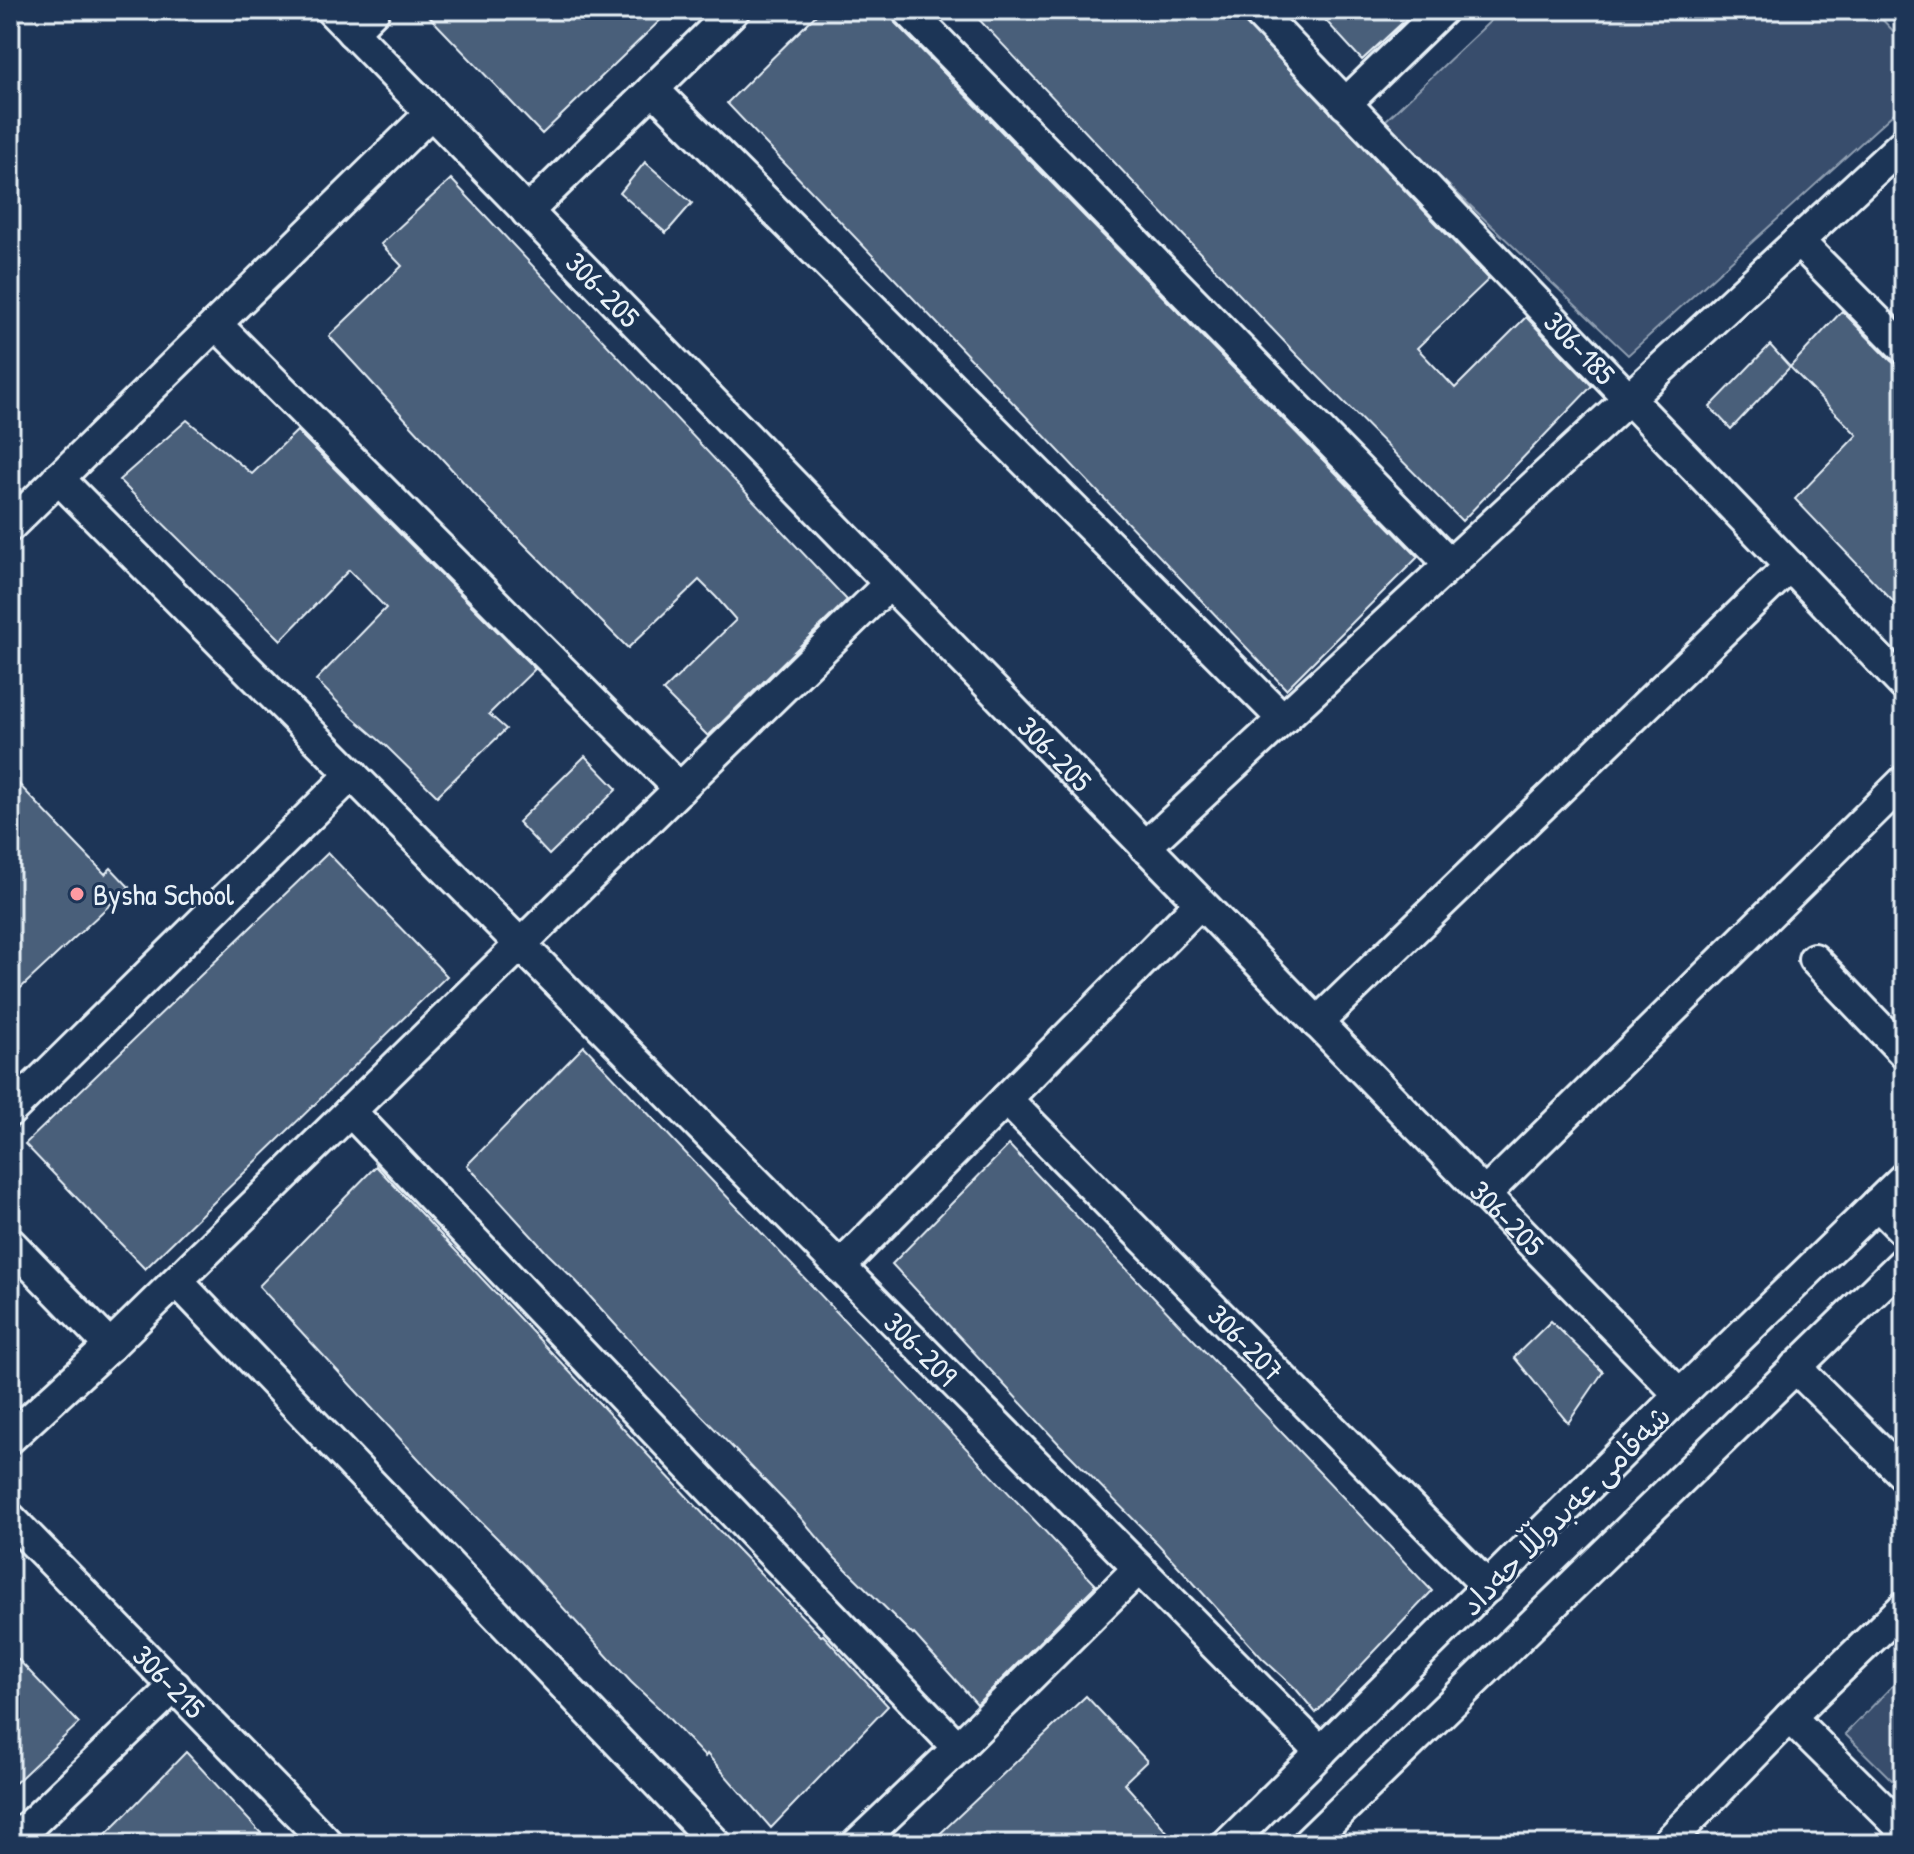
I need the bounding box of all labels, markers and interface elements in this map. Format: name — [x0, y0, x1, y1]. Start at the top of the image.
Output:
street label: 306-205 — [557, 243, 649, 336]
street label: 306-185 — [1535, 302, 1625, 393]
street label: 306-205 — [1009, 707, 1102, 800]
place label: Bysha School — [93, 874, 234, 914]
marker: Bysha School — [68, 885, 86, 903]
street label: 306-205 — [1461, 1171, 1554, 1265]
street label: 306-207 — [1199, 1295, 1293, 1390]
street label: 306-209 — [875, 1303, 967, 1395]
street label: شەقامی عەبدوڵڵا حەداد — [1450, 1395, 1679, 1624]
street label: 306-215 — [124, 1636, 215, 1727]

